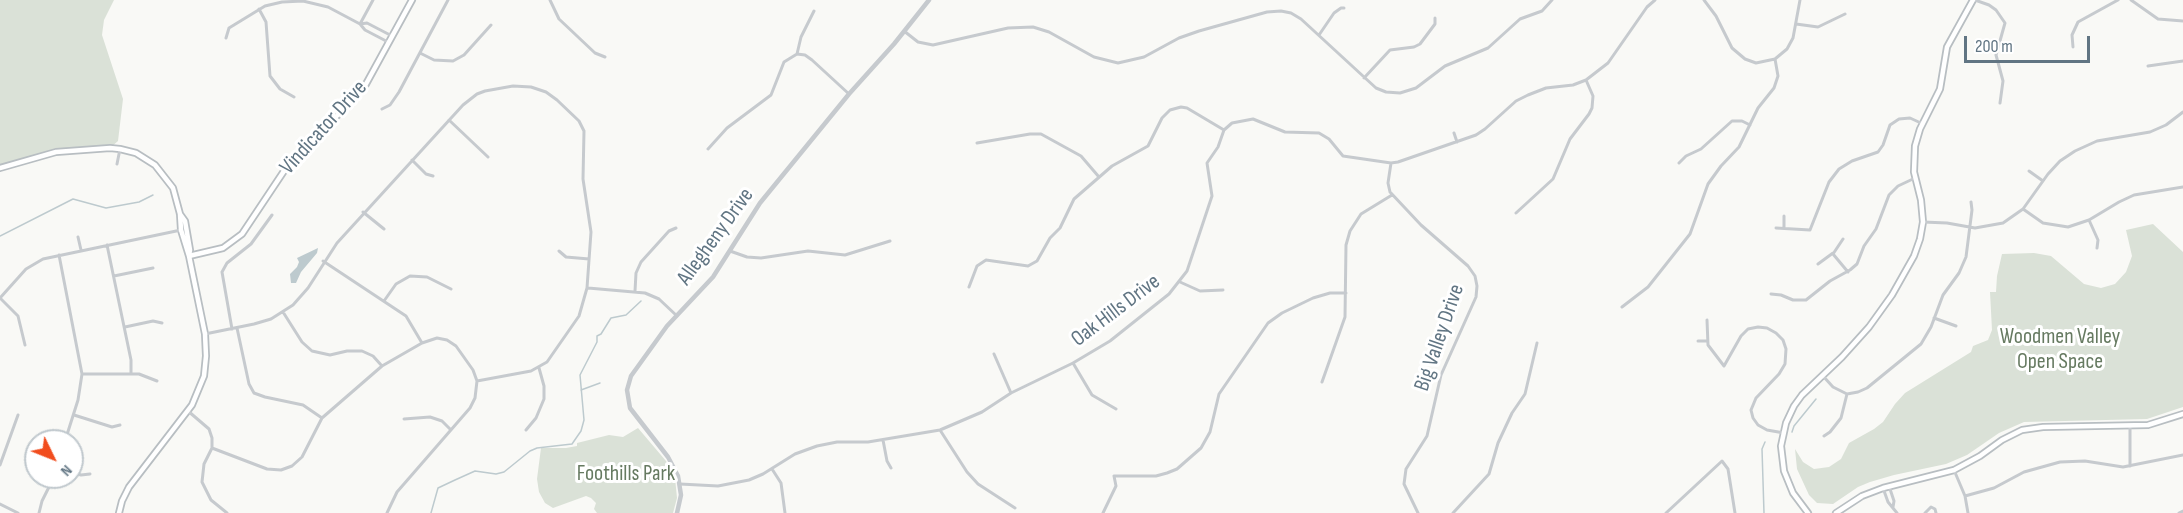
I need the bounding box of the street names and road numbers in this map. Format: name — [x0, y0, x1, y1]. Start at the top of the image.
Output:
street label: Vindicator Drive — [275, 75, 373, 181]
street label: Allegheny Drive — [672, 183, 760, 291]
street label: Oak Hills Drive — [1066, 269, 1166, 353]
street label: Big Valley Drive — [1409, 281, 1471, 395]

